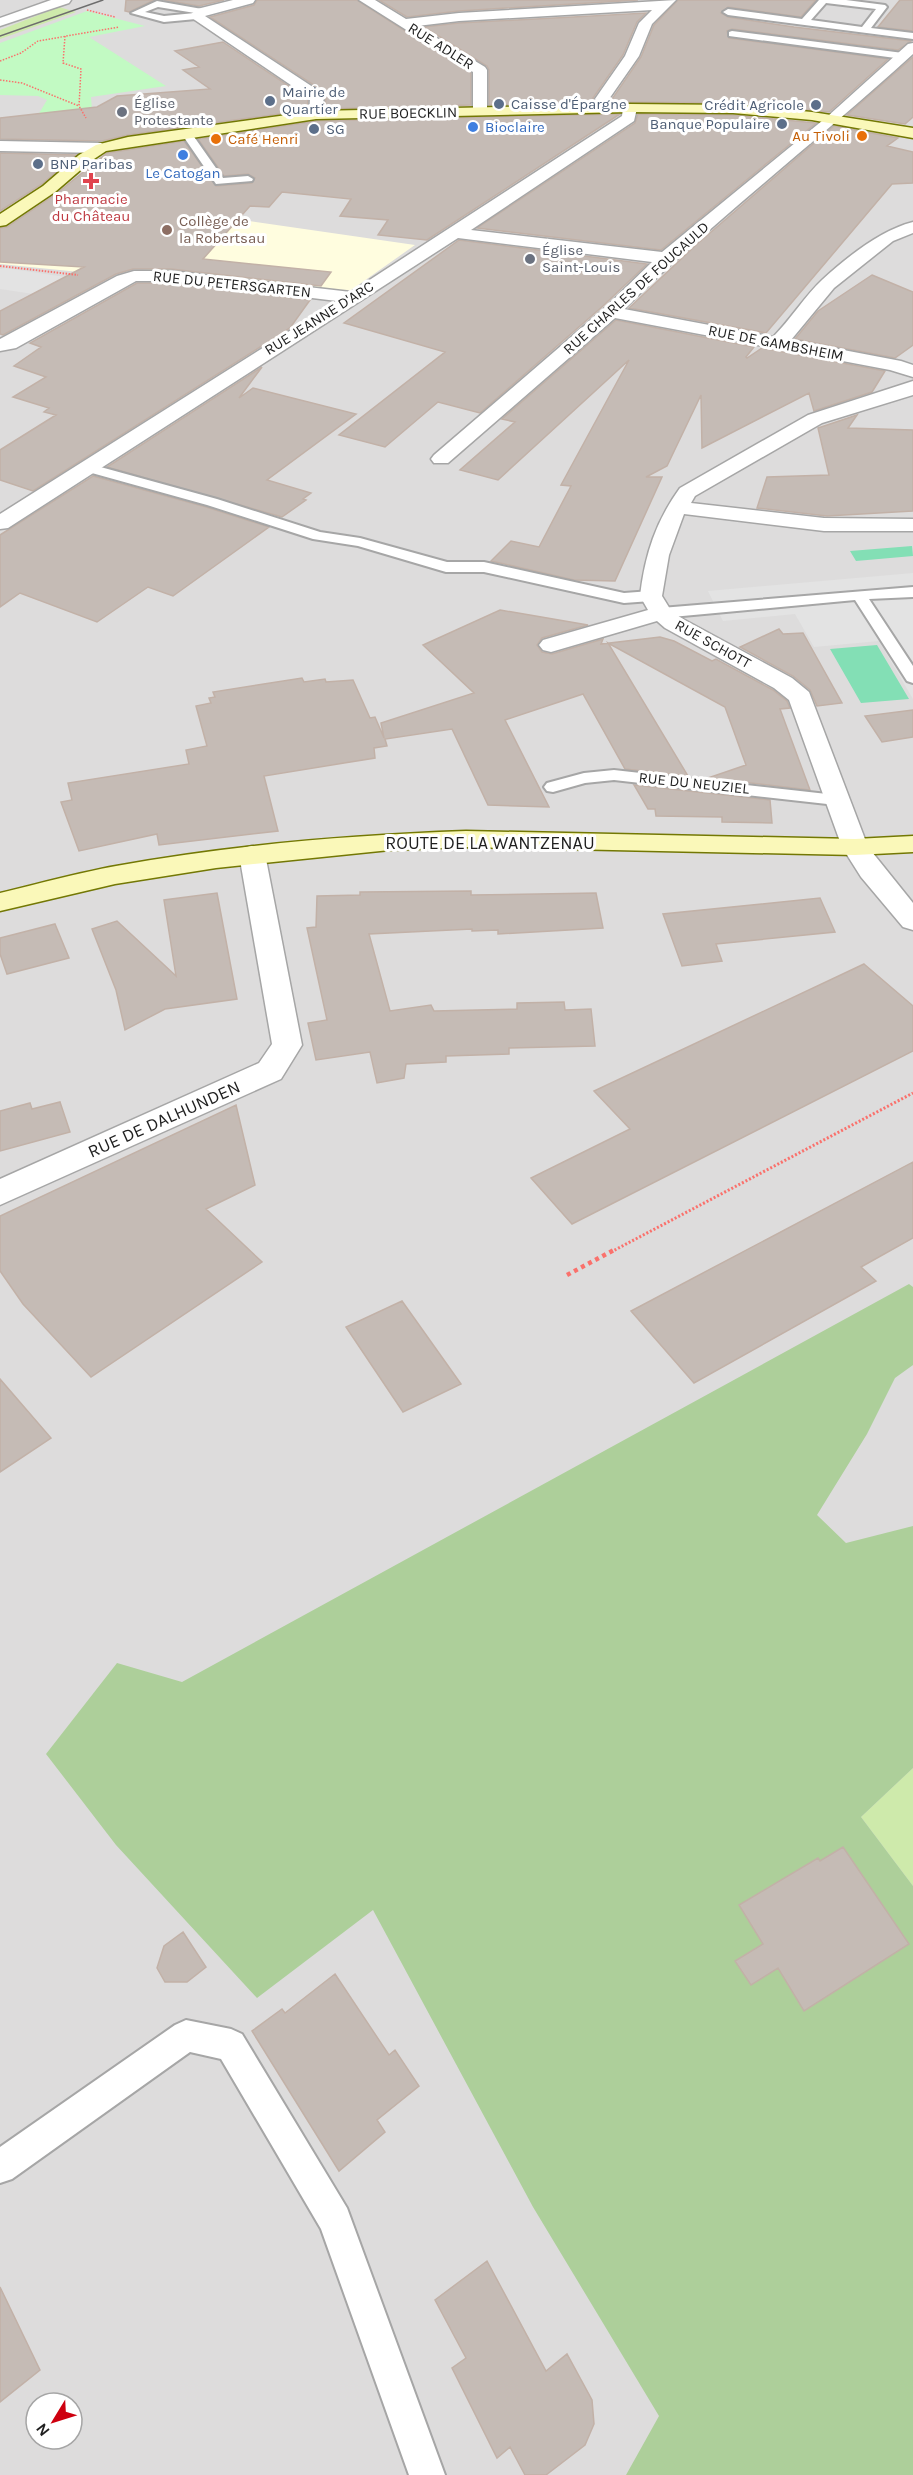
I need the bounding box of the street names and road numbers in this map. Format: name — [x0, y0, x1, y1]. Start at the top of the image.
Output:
street label: RUE ADLER — [405, 19, 477, 73]
street label: RUE BOECKLIN — [359, 103, 457, 123]
street label: RUE CHARLES DE FOUCAULD — [559, 218, 713, 358]
street label: RUE DU PETERSGARTEN — [152, 267, 312, 301]
street label: RUE JEANNE D'ARC — [261, 277, 377, 359]
street label: RUE DE GAMBSHEIM — [707, 321, 845, 365]
street label: RUE SCHOTT — [672, 616, 755, 672]
street label: RUE DU NEUZIEL — [638, 768, 750, 798]
street label: ROUTE DE LA WANTZENAU — [385, 832, 595, 854]
street label: RUE DE DALHUNDEN — [84, 1075, 244, 1163]

